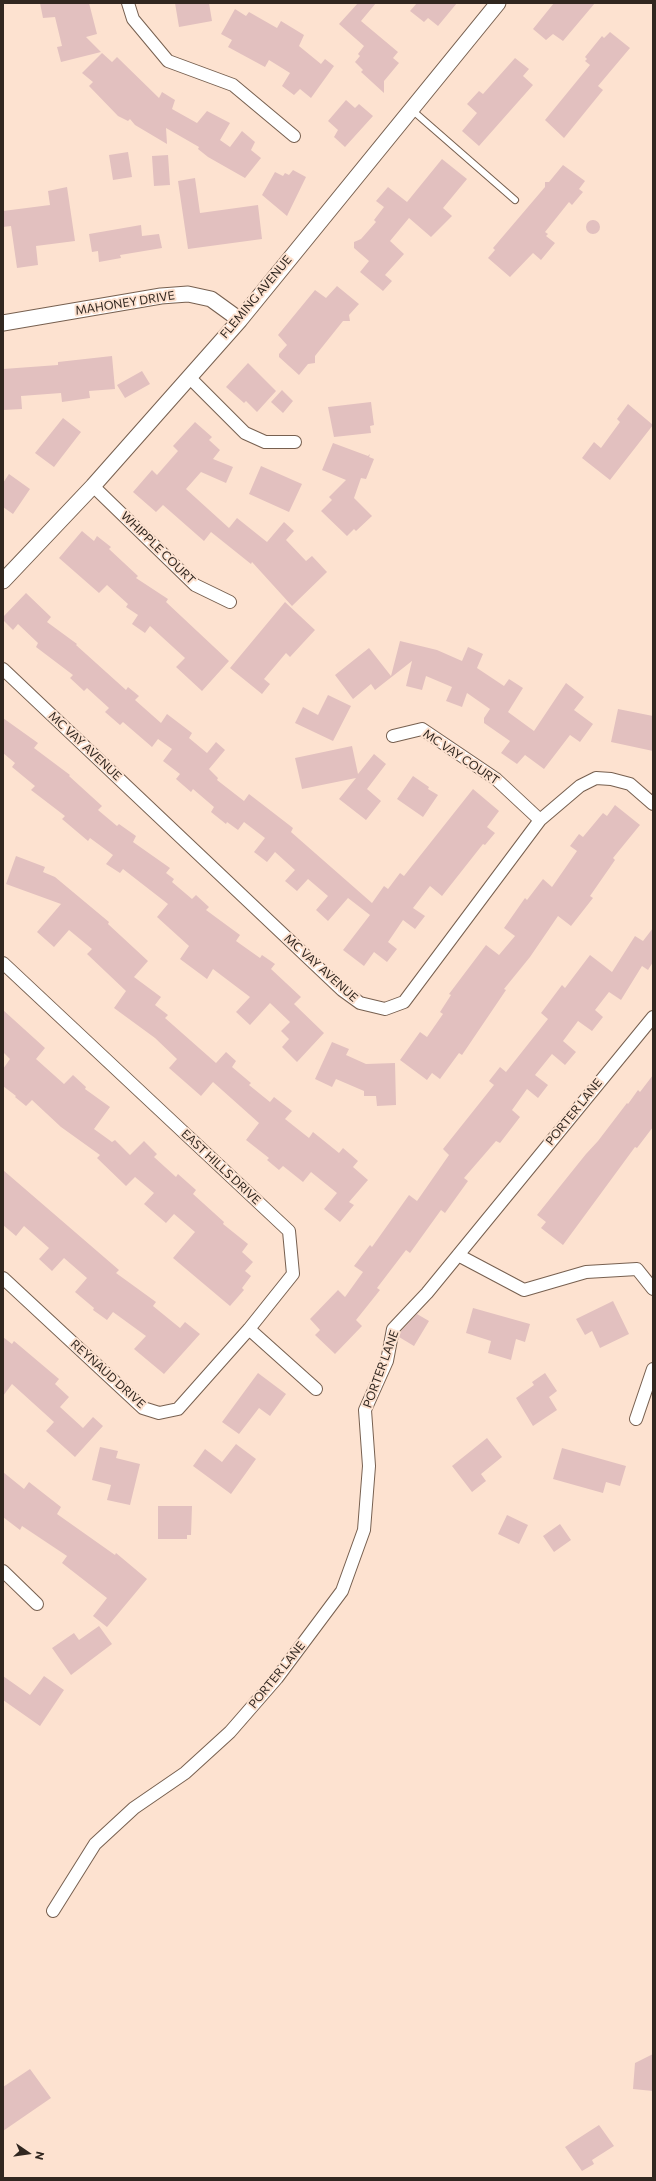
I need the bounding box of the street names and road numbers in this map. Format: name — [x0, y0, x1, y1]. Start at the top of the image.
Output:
street label: FLEMING AVENUE — [217, 253, 295, 341]
street label: MAHONEY DRIVE — [74, 288, 176, 318]
street label: WHIPPLE COURT — [118, 509, 198, 587]
street label: MC VAY AVENUE — [46, 709, 124, 783]
street label: MC VAY COURT — [420, 726, 502, 788]
street label: MC VAY AVENUE — [281, 931, 361, 1005]
street label: PORTER LANE — [543, 1076, 605, 1148]
street label: EAST HILLS DRIVE — [178, 1127, 264, 1207]
street label: PORTER LANE — [360, 1328, 402, 1410]
street label: REYNAUD DRIVE — [68, 1337, 148, 1411]
street label: PORTER LANE — [246, 1639, 308, 1711]

